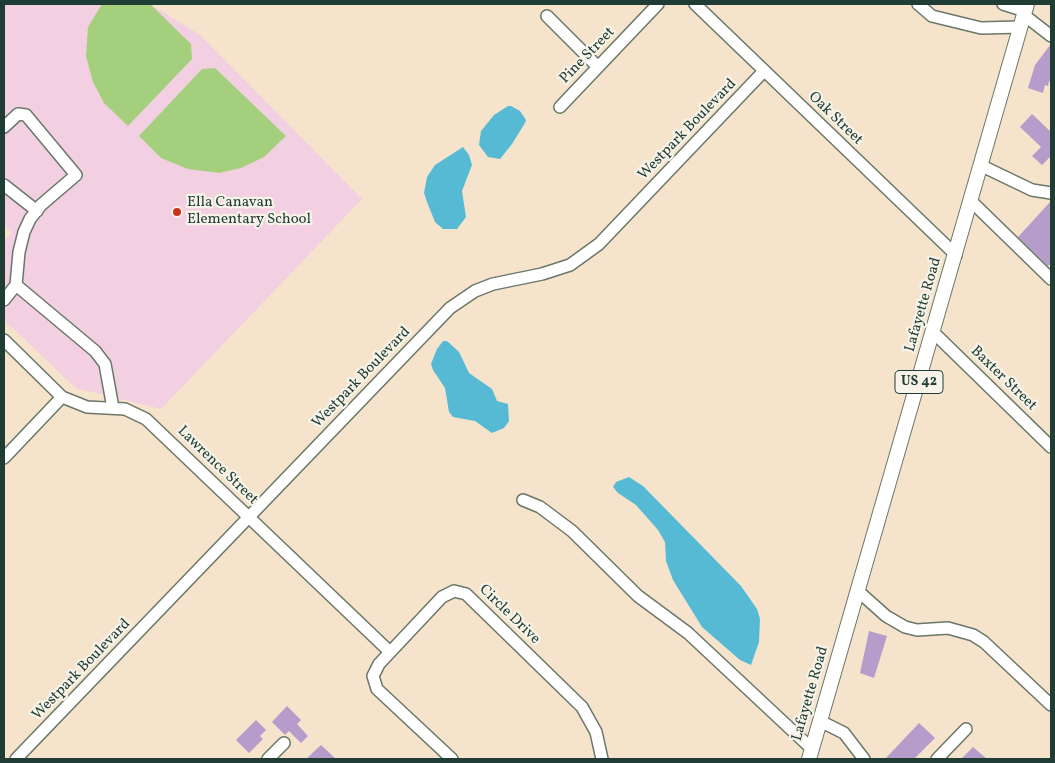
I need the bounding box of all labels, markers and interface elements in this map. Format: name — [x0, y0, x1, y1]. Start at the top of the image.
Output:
street label: Pine Street — [557, 24, 619, 88]
street label: Westpark Boulevard — [635, 76, 741, 184]
street label: Oak Street — [804, 89, 866, 149]
place label: Ella Canavan Elementary School — [187, 194, 311, 229]
marker: Ella Canavan Elementary School — [171, 206, 183, 218]
street label: Lafayette Road — [902, 256, 946, 354]
street label: Westpark Boulevard — [309, 324, 415, 432]
street label: Baxter Street — [966, 343, 1040, 415]
road number: US 42 — [895, 371, 943, 394]
street label: Lawrence Street — [173, 423, 261, 509]
street label: Circle Drive — [475, 581, 543, 649]
street label: Westpark Boulevard — [29, 616, 135, 724]
street label: Lafayette Road — [789, 645, 833, 743]

